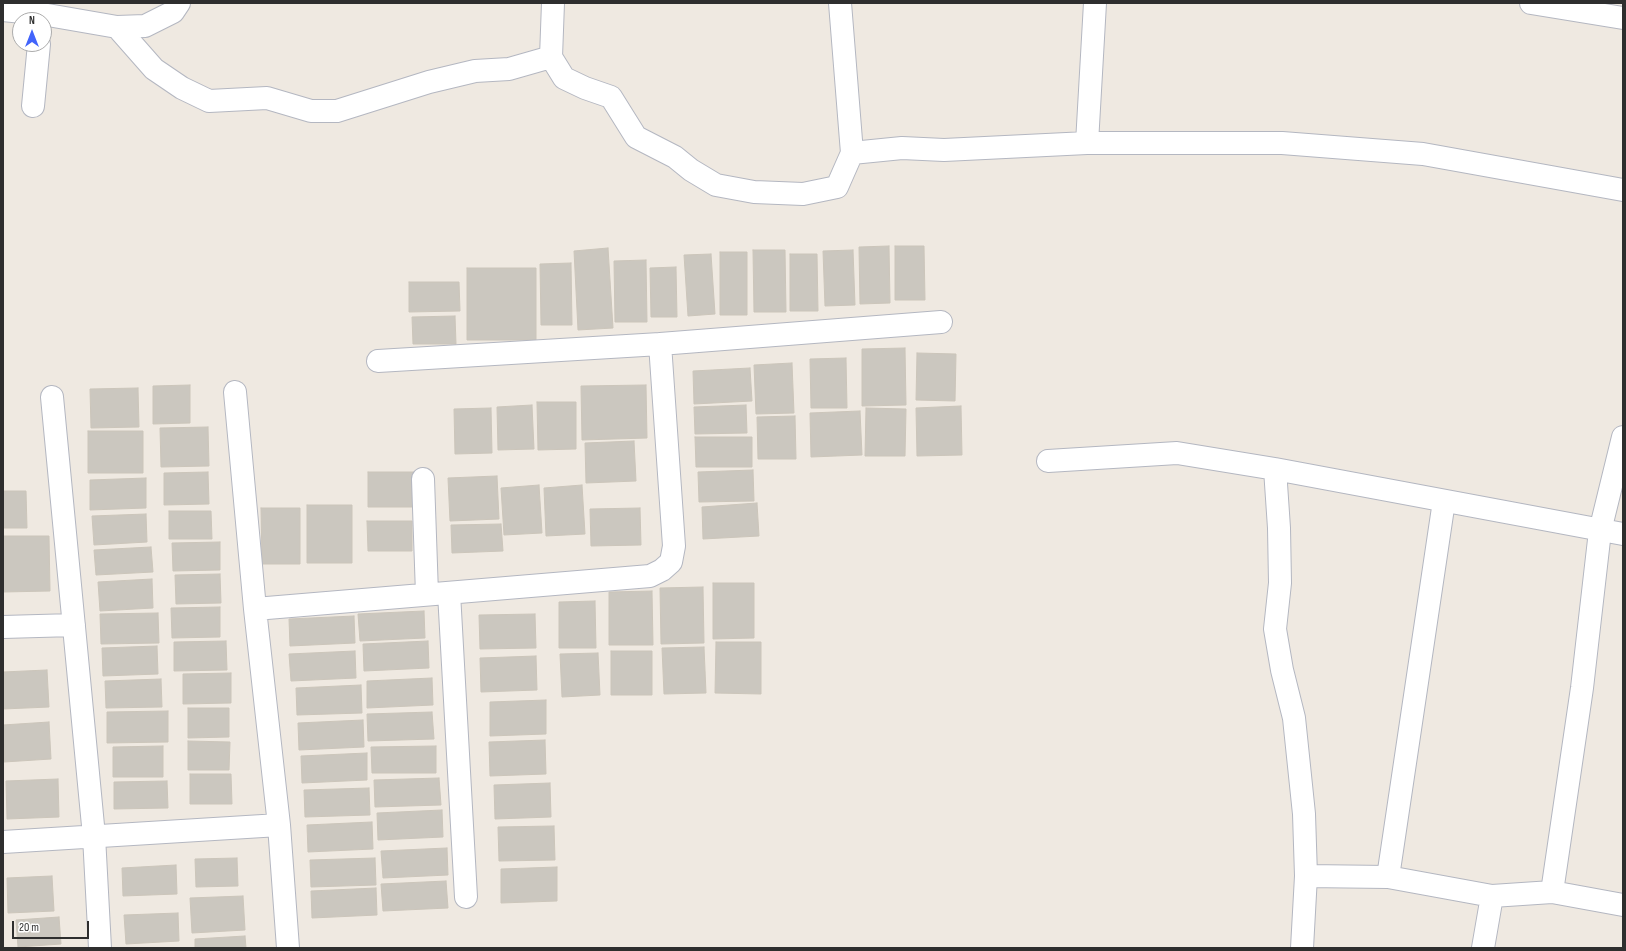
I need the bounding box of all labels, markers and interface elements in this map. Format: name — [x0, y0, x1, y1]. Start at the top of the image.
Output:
north arrow — [12, 12, 52, 52]
text: N — [29, 14, 35, 27]
scale bar — [14, 913, 91, 939]
text: 20 m — [19, 920, 39, 935]

